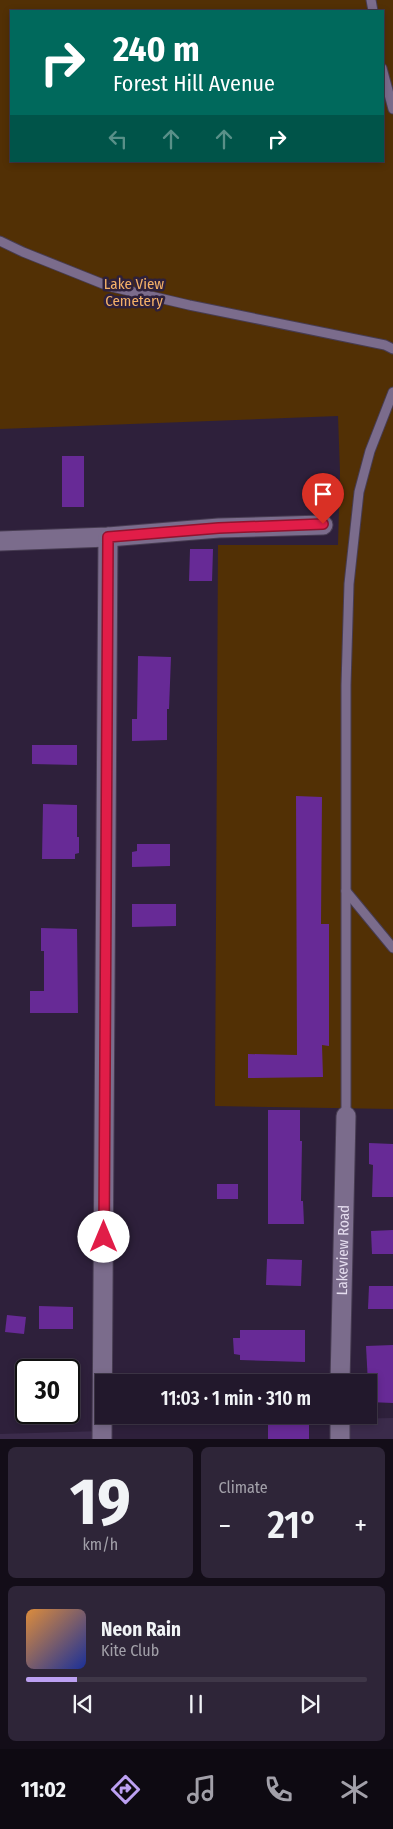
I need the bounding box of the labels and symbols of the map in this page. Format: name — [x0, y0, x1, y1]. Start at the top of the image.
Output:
park label: Lake View Cemetery — [104, 275, 164, 310]
pin — [302, 473, 344, 524]
street label: Lakeview Road — [333, 1205, 353, 1295]
position arrow — [77, 1210, 129, 1262]
speed limit sign: 30 — [15, 1359, 80, 1424]

